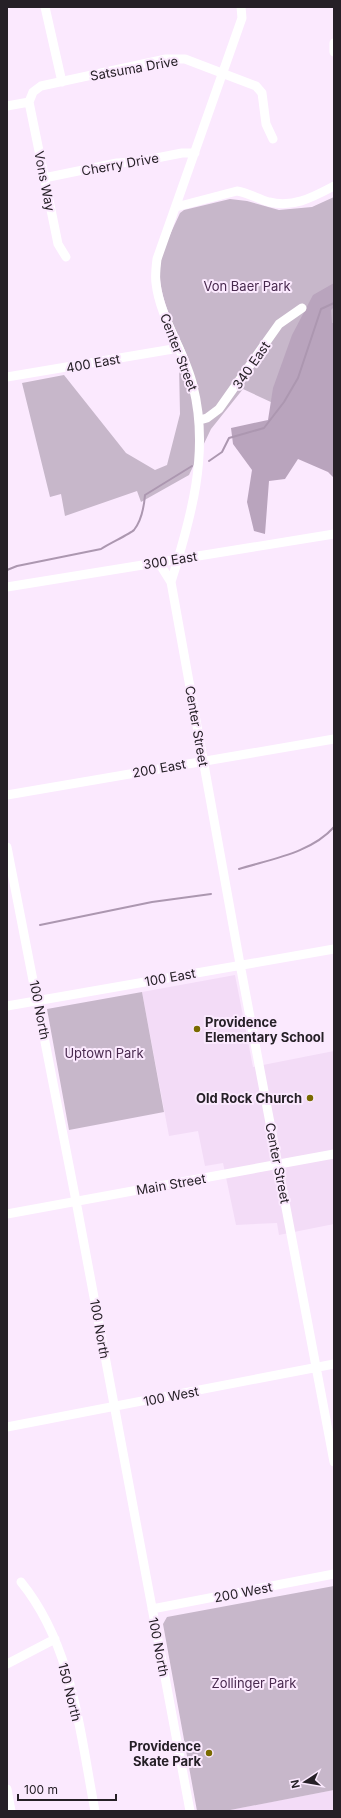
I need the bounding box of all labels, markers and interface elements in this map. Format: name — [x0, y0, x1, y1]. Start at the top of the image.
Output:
street label: Satsuma Drive — [89, 52, 179, 84]
street label: Cherry Drive — [80, 149, 160, 179]
street label: Vons Way — [31, 150, 59, 212]
park label: Von Baer Park — [203, 278, 291, 294]
street label: Center Street — [157, 311, 201, 393]
street label: 340 East — [229, 338, 273, 392]
street label: 400 East — [65, 350, 121, 376]
street label: 300 East — [142, 548, 198, 572]
street label: Center Street — [182, 684, 212, 768]
street label: 200 East — [131, 755, 187, 781]
street label: 100 East — [143, 965, 197, 989]
street label: 100 North — [26, 979, 54, 1041]
place label: Providence Elementary School — [205, 1014, 324, 1045]
marker: Providence Elementary School — [192, 1024, 202, 1034]
park label: Uptown Park — [64, 1045, 144, 1061]
place label: Old Rock Church — [196, 1090, 302, 1106]
marker: Old Rock Church — [305, 1093, 315, 1103]
street label: Center Street — [262, 1121, 294, 1205]
street label: Main Street — [135, 1170, 207, 1198]
street label: 100 North — [87, 1298, 113, 1360]
street label: 100 West — [142, 1383, 200, 1409]
street label: 200 West — [213, 1579, 273, 1605]
street label: 100 North — [145, 1616, 173, 1678]
street label: 150 North — [55, 1661, 85, 1723]
park label: Zollinger Park — [211, 1675, 297, 1691]
place label: Providence Skate Park — [129, 1738, 201, 1769]
marker: Providence Skate Park — [204, 1748, 214, 1758]
north arrow — [285, 1762, 325, 1802]
scale bar — [18, 1776, 116, 1802]
text: N — [287, 1779, 303, 1790]
text: 100 m — [24, 1782, 58, 1797]

